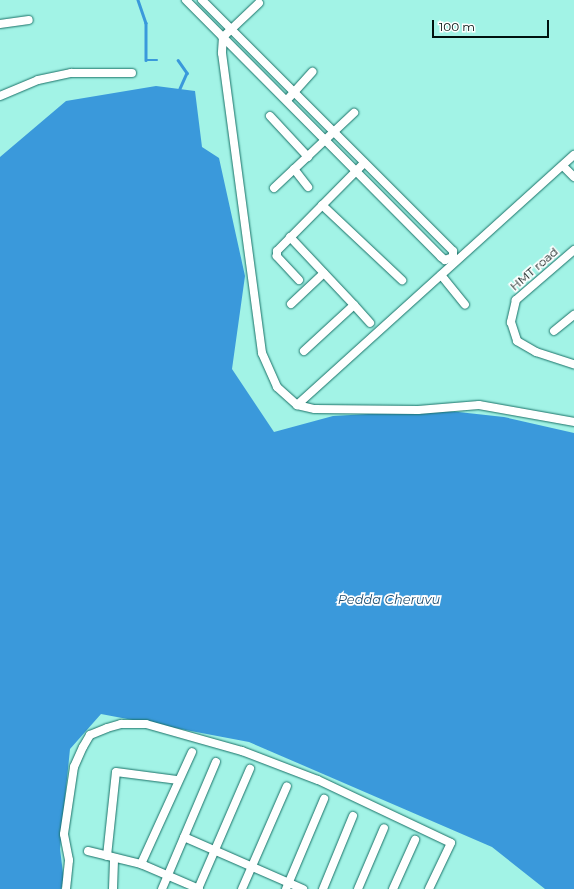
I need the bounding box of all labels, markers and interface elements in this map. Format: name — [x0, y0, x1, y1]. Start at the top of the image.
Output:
scale bar — [434, 12, 551, 38]
text: 100 m — [439, 19, 475, 34]
street label: HMT road — [507, 244, 561, 294]
water label: Pedda Cheruvu — [338, 591, 440, 607]

